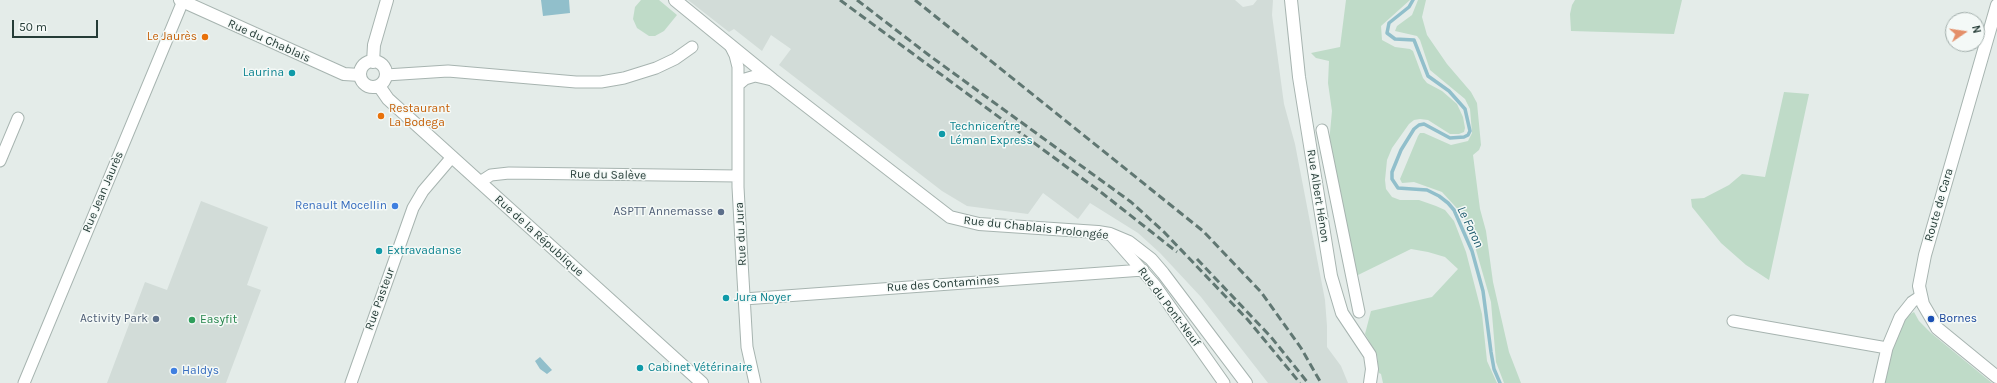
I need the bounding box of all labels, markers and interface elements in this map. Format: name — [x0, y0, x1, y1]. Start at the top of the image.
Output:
scale bar — [14, 12, 100, 38]
north arrow — [1945, 12, 1985, 52]
street label: Rue du Chablais — [225, 16, 313, 66]
text: 50 m — [19, 20, 47, 34]
text: N — [1969, 24, 1983, 35]
place label: Le Jaurès — [147, 30, 197, 44]
marker: Le Jaurès — [200, 32, 210, 42]
place label: Laurina — [243, 66, 284, 80]
marker: Laurina — [287, 68, 297, 78]
place label: Restaurant La Bodega — [389, 102, 450, 130]
marker: Restaurant La Bodega — [376, 111, 386, 121]
place label: Technicentre Léman Express — [950, 120, 1033, 148]
marker: Technicentre Léman Express — [937, 129, 947, 139]
street label: Rue Albert Hénon — [1304, 148, 1332, 244]
street label: Rue Jean Jaurès — [79, 149, 127, 235]
street label: Rue du Salève — [570, 167, 646, 183]
street label: Route de Cara — [1922, 167, 1956, 243]
street label: Rue de la République — [492, 192, 586, 280]
place label: Renault Mocellin — [295, 199, 387, 213]
marker: Renault Mocellin — [390, 201, 400, 211]
street label: Rue du Jura — [732, 202, 750, 266]
water label: Le Foron — [1453, 204, 1487, 250]
place label: ASPTT Annemasse — [613, 205, 713, 219]
marker: ASPTT Annemasse — [716, 207, 726, 217]
street label: Rue du Chablais Prolongée — [963, 213, 1109, 243]
place label: Extravadanse — [387, 244, 461, 258]
marker: Extravadanse — [374, 246, 384, 256]
street label: Rue du Pont-Neuf — [1134, 264, 1204, 350]
street label: Rue Pasteur — [362, 266, 398, 332]
street label: Rue des Contamines — [886, 273, 1000, 295]
place label: Jura Noyer — [734, 291, 791, 305]
marker: Jura Noyer — [721, 293, 731, 303]
place label: Activity Park — [80, 312, 148, 326]
place label: Bornes — [1939, 312, 1977, 326]
place label: Easyfit — [200, 313, 237, 327]
marker: Activity Park — [151, 314, 161, 324]
marker: Bornes — [1926, 314, 1936, 324]
marker: Easyfit — [187, 315, 197, 325]
place label: Cabinet Vétérinaire — [648, 361, 752, 375]
marker: Cabinet Vétérinaire — [635, 363, 645, 373]
place label: Haldys — [182, 364, 219, 378]
marker: Haldys — [169, 366, 179, 376]

